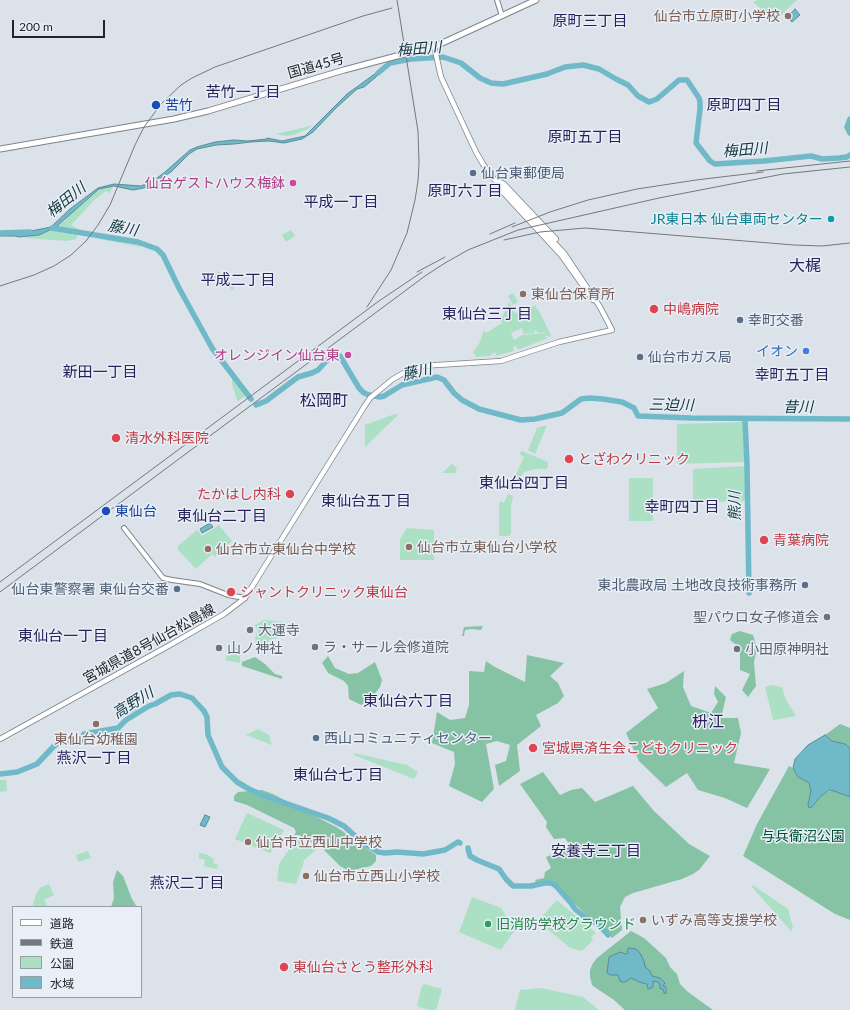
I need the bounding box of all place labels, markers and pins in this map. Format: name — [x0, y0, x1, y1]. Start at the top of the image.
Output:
place label: 仙台市立原町小学校 — [654, 8, 780, 24]
marker: 仙台市立原町小学校 — [783, 11, 793, 21]
place label: 苦竹 — [165, 97, 193, 113]
marker: 苦竹 — [150, 99, 162, 111]
place label: 仙台東郵便局 — [481, 165, 565, 181]
marker: 仙台東郵便局 — [468, 168, 478, 178]
place label: 仙台ゲストハウス梅鉢 — [145, 175, 285, 191]
marker: 仙台ゲストハウス梅鉢 — [288, 178, 298, 188]
place label: JR東日本 仙台車両センター — [651, 211, 823, 227]
marker: JR東日本 仙台車両センター — [826, 214, 836, 224]
place label: 東仙台保育所 — [531, 286, 615, 302]
marker: 東仙台保育所 — [518, 289, 528, 299]
place label: 中嶋病院 — [663, 301, 719, 317]
marker: 中嶋病院 — [648, 303, 660, 315]
place label: 幸町交番 — [748, 312, 804, 328]
marker: 幸町交番 — [735, 315, 745, 325]
place label: イオン — [756, 343, 798, 359]
marker: イオン — [801, 346, 811, 356]
place label: オレンジイン仙台東 — [214, 347, 340, 363]
place label: 仙台市ガス局 — [648, 349, 732, 365]
marker: オレンジイン仙台東 — [343, 350, 353, 360]
marker: 仙台市ガス局 — [635, 352, 645, 362]
place label: 清水外科医院 — [125, 430, 209, 446]
marker: 清水外科医院 — [110, 432, 122, 444]
place label: とざわクリニック — [578, 451, 690, 467]
marker: とざわクリニック — [563, 453, 575, 465]
place label: たかはし内科 — [197, 486, 281, 502]
marker: たかはし内科 — [284, 488, 296, 500]
place label: 東仙台 — [115, 503, 157, 519]
marker: 東仙台 — [100, 505, 112, 517]
place label: 青葉病院 — [773, 532, 829, 548]
marker: 青葉病院 — [758, 534, 770, 546]
place label: 仙台市立東仙台小学校 — [417, 539, 557, 555]
place label: 仙台市立東仙台中学校 — [216, 541, 356, 557]
marker: 仙台市立東仙台小学校 — [404, 542, 414, 552]
marker: 仙台市立東仙台中学校 — [203, 544, 213, 554]
place label: 東北農政局 土地改良技術事務所 — [597, 577, 797, 593]
marker: 東北農政局 土地改良技術事務所 — [800, 580, 810, 590]
place label: 仙台東警察署 東仙台交番 — [11, 581, 169, 597]
marker: 仙台東警察署 東仙台交番 — [172, 584, 182, 594]
place label: シャントクリニック東仙台 — [240, 584, 408, 600]
marker: シャントクリニック東仙台 — [225, 586, 237, 598]
place label: 聖パウロ女子修道会 — [693, 609, 819, 625]
marker: 聖パウロ女子修道会 — [822, 612, 832, 622]
place label: 大運寺 — [258, 622, 300, 638]
marker: 大運寺 — [245, 625, 255, 635]
place label: ラ・サール会修道院 — [323, 639, 449, 655]
place label: 山ノ神社 — [227, 640, 283, 656]
place label: 小田原神明社 — [745, 641, 829, 657]
marker: ラ・サール会修道院 — [310, 642, 320, 652]
marker: 山ノ神社 — [214, 643, 224, 653]
marker: 小田原神明社 — [732, 644, 742, 654]
marker: 東仙台幼稚園 — [91, 719, 101, 729]
place label: 西山コミュニティセンター — [324, 730, 492, 746]
place label: 東仙台幼稚園 — [54, 731, 138, 747]
marker: 西山コミュニティセンター — [311, 733, 321, 743]
place label: 宮城県済生会こどもクリニック — [542, 740, 738, 756]
marker: 宮城県済生会こどもクリニック — [527, 742, 539, 754]
place label: 仙台市立西山中学校 — [256, 834, 382, 850]
marker: 仙台市立西山中学校 — [243, 837, 253, 847]
place label: 仙台市立西山小学校 — [314, 868, 440, 884]
marker: 仙台市立西山小学校 — [301, 871, 311, 881]
place label: いずみ高等支援学校 — [651, 912, 777, 928]
marker: いずみ高等支援学校 — [638, 915, 648, 925]
place label: 旧消防学校グラウンド — [496, 916, 636, 932]
marker: 旧消防学校グラウンド — [483, 919, 493, 929]
place label: 東仙台さとう整形外科 — [293, 959, 433, 975]
marker: 東仙台さとう整形外科 — [278, 961, 290, 973]

